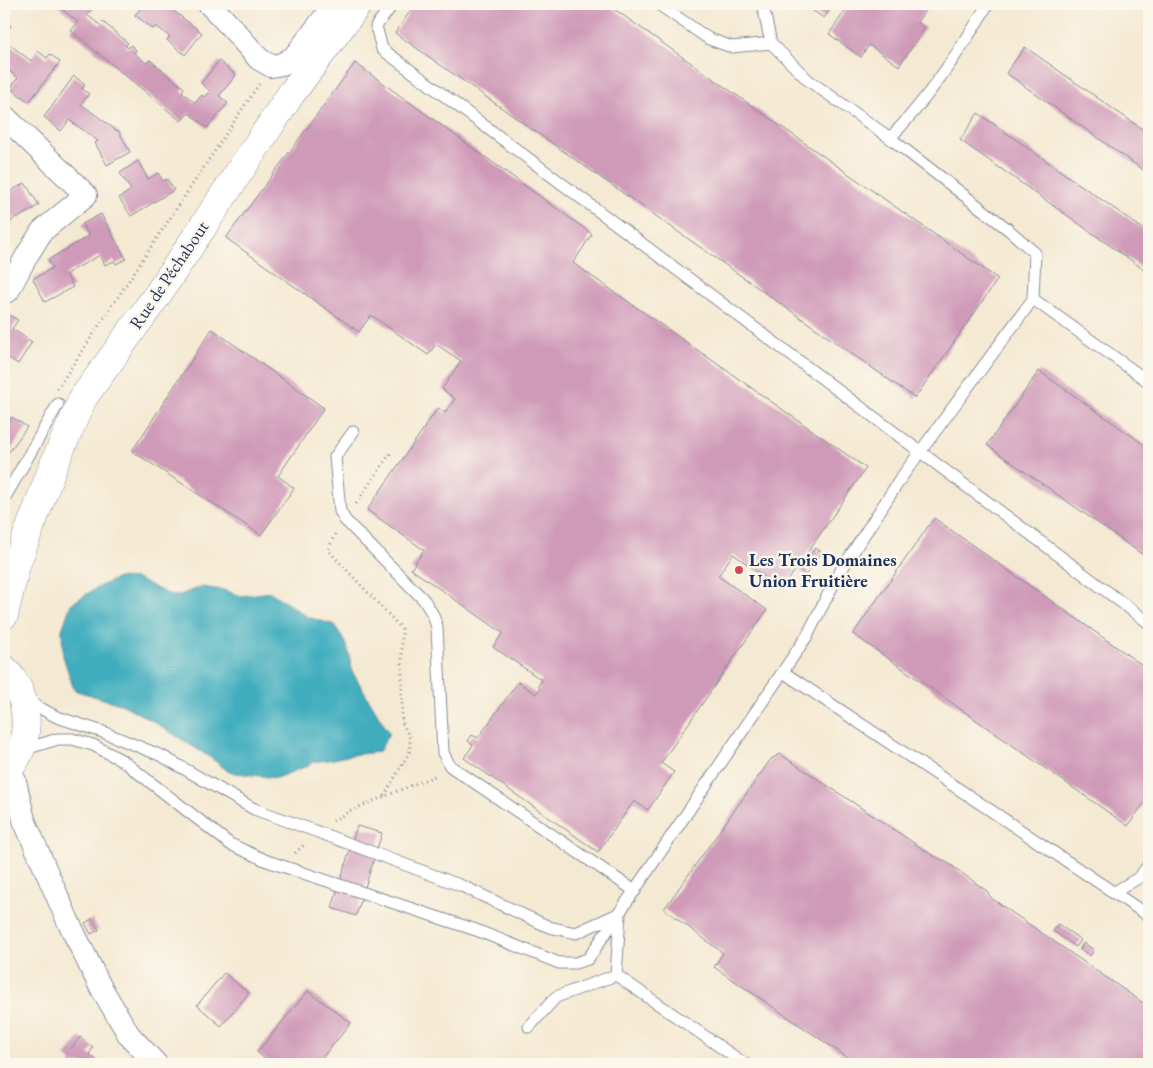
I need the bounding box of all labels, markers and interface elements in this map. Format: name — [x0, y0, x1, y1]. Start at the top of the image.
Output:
street label: Rue de Péchabout — [124, 216, 213, 333]
place label: Les Trois Domaines Union Fruitière — [749, 548, 897, 592]
marker: Les Trois Domaines Union Fruitière — [733, 564, 745, 576]

